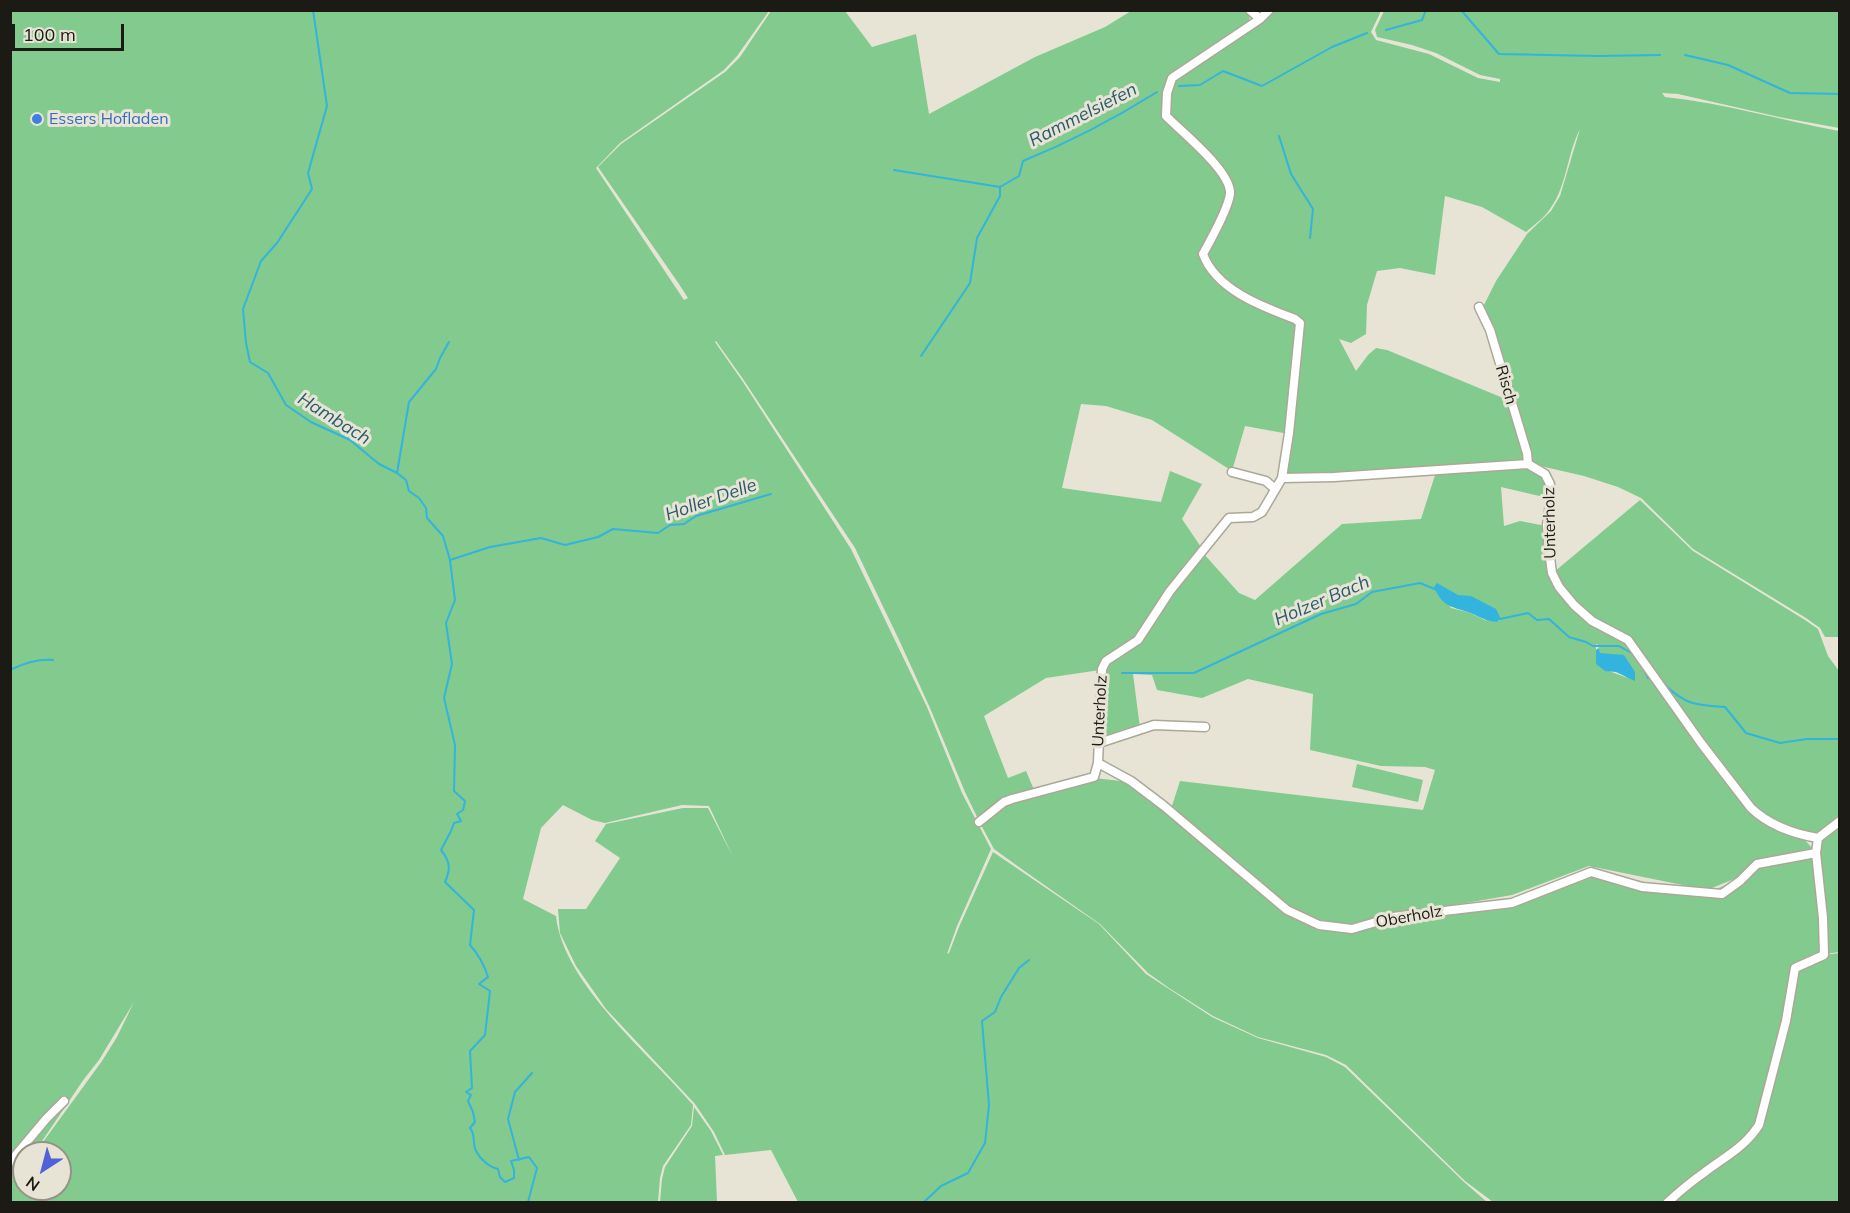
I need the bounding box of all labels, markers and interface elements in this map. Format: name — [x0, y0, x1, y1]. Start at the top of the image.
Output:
scale bar — [15, 12, 128, 50]
text: 100 m — [23, 23, 76, 46]
water label: Rammelsiefen — [1025, 79, 1141, 151]
place label: Essers Hofladen — [49, 109, 169, 129]
marker: Essers Hofladen — [30, 112, 44, 126]
street label: Risch — [1491, 363, 1521, 407]
water label: Hambach — [294, 388, 374, 450]
water label: Holler Delle — [662, 474, 760, 526]
street label: Unterholz — [1540, 487, 1560, 559]
water label: Holzer Bach — [1271, 571, 1373, 631]
street label: Unterholz — [1089, 675, 1111, 747]
street label: Oberholz — [1374, 902, 1444, 932]
north arrow — [12, 1141, 72, 1201]
text: N — [22, 1172, 43, 1196]

